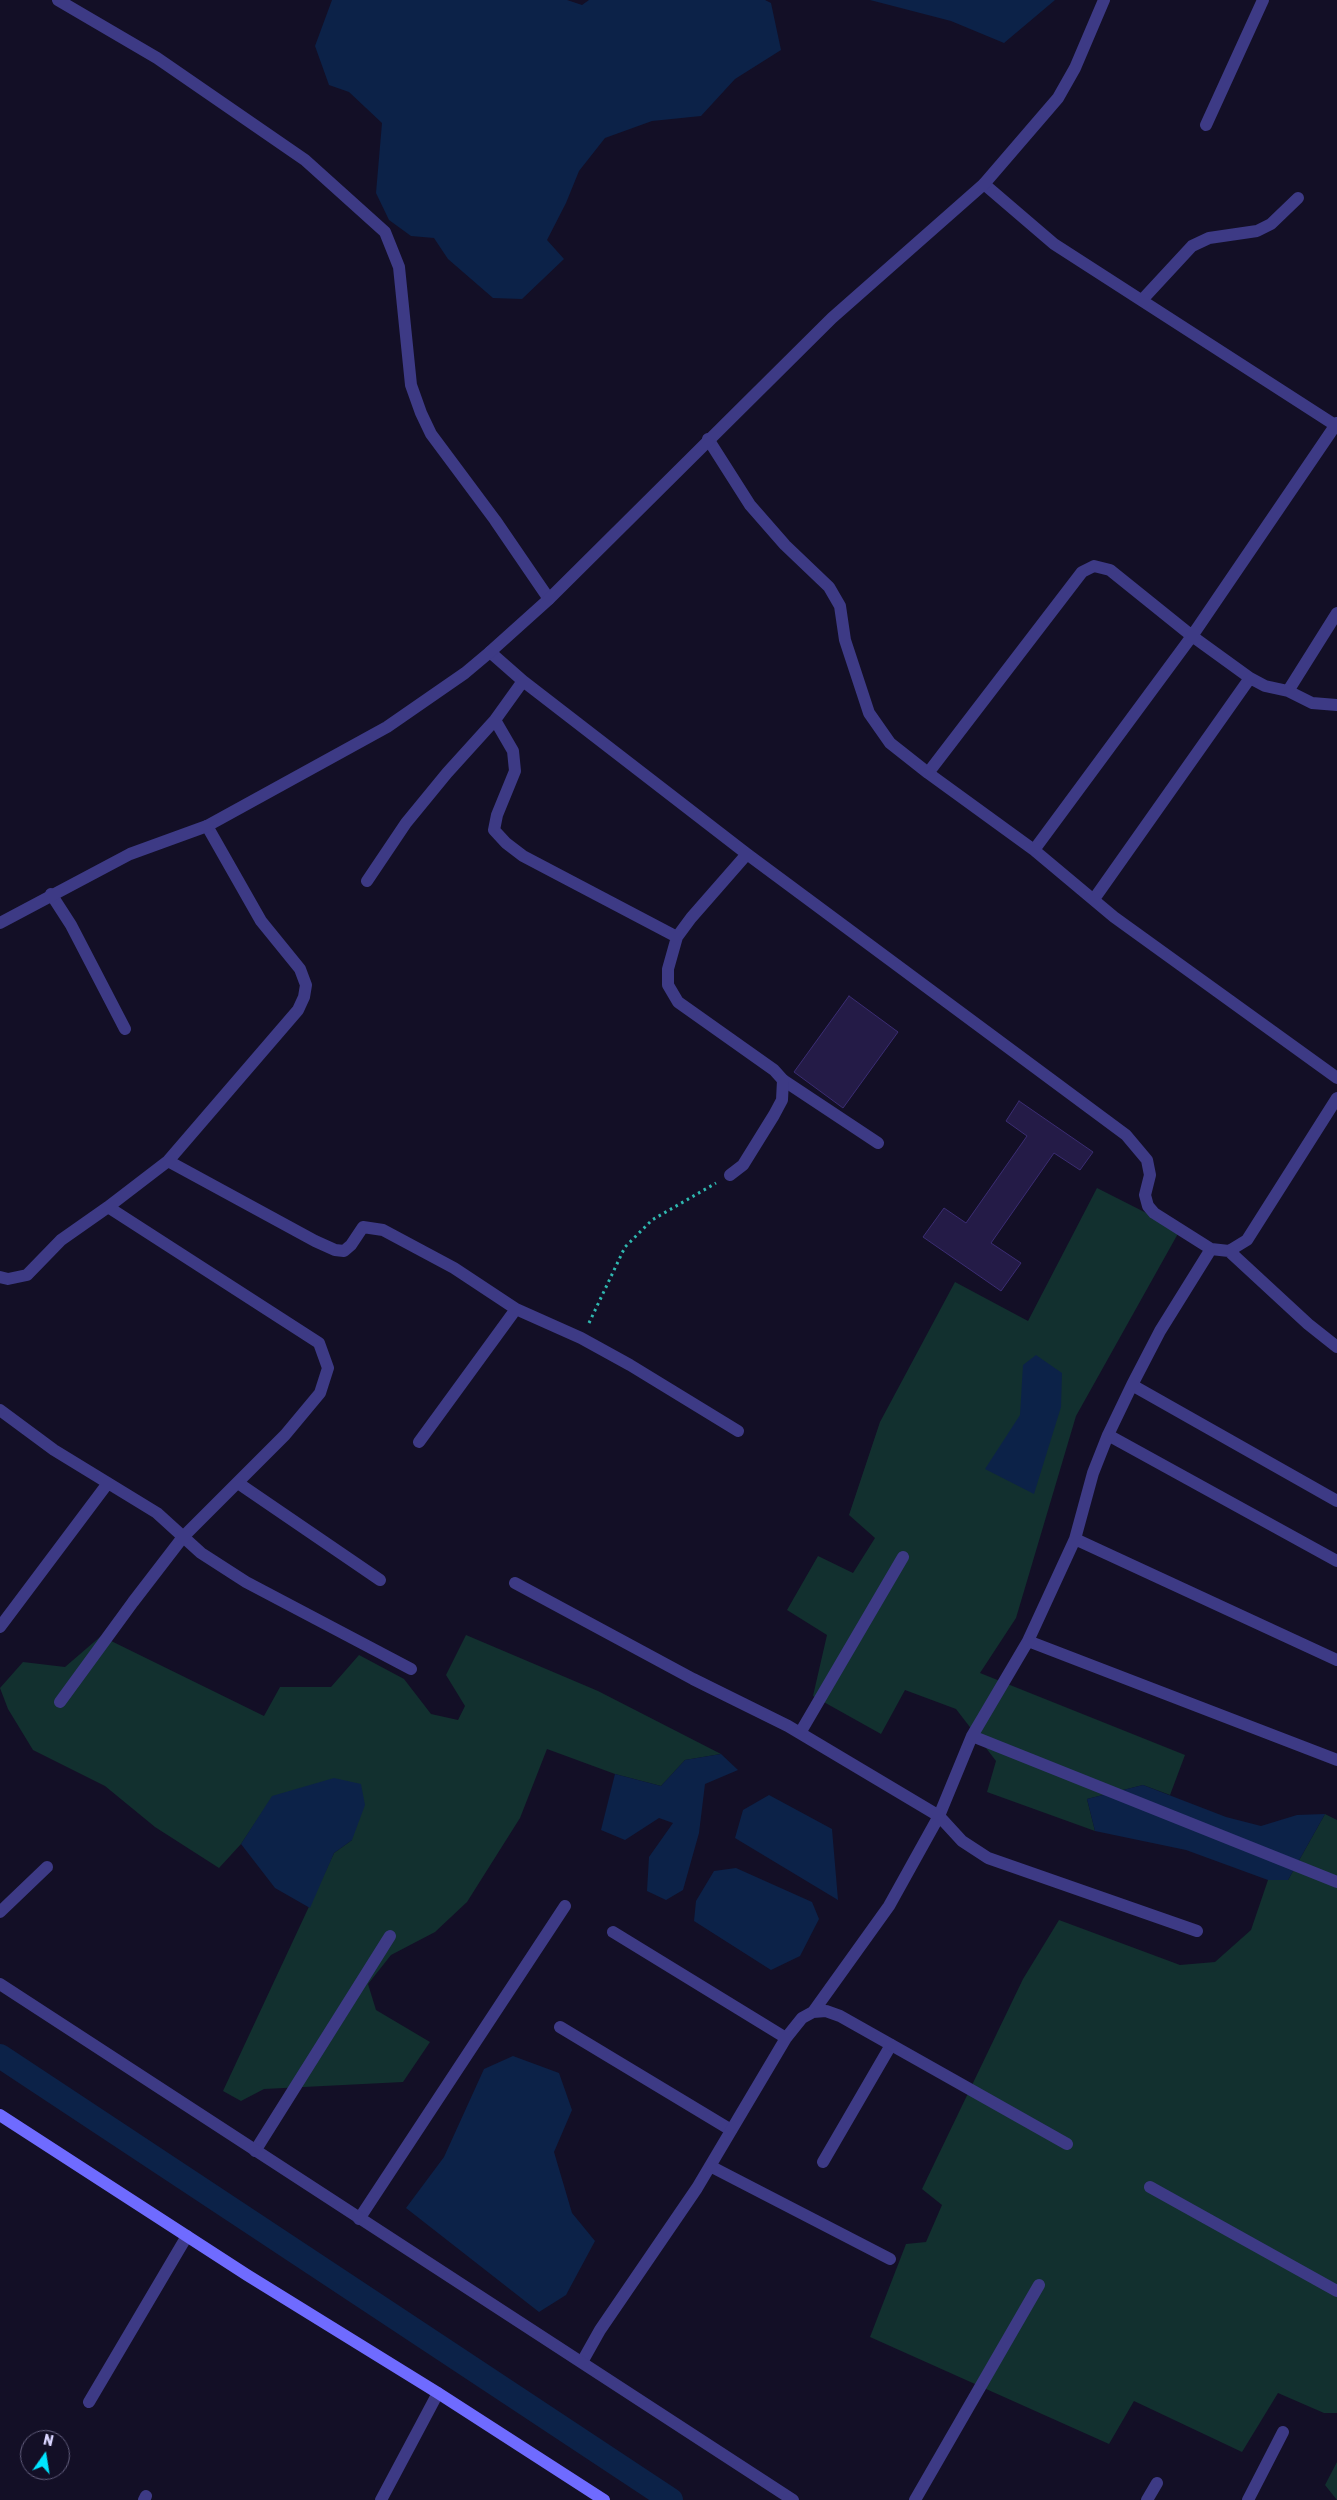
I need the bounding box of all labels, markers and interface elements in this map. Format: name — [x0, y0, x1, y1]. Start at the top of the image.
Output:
north arrow — [20, 2430, 70, 2480]
text: N — [41, 2431, 55, 2450]

